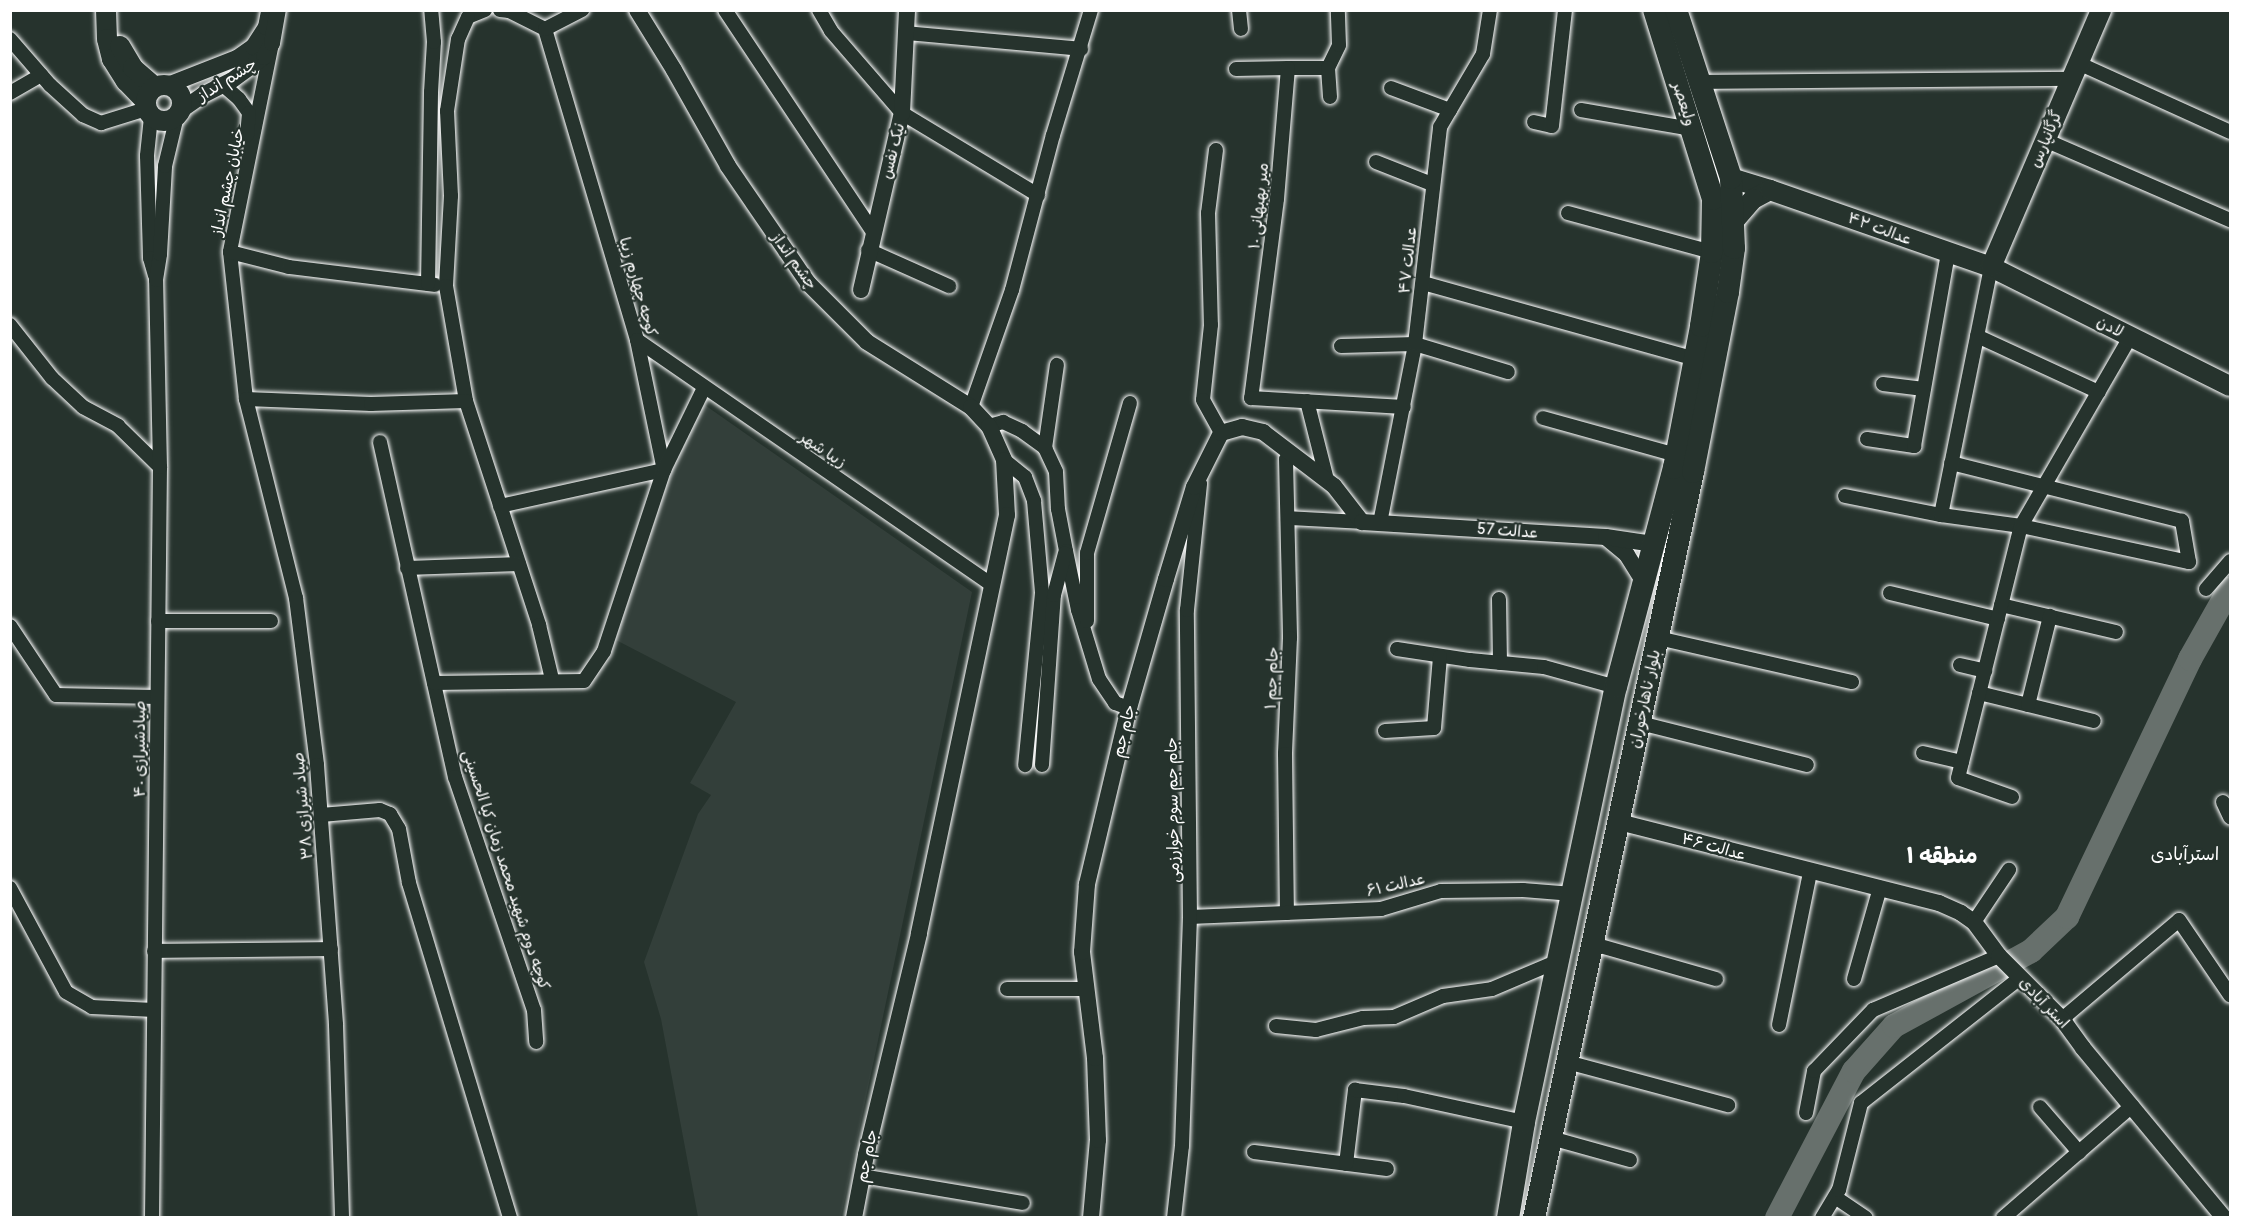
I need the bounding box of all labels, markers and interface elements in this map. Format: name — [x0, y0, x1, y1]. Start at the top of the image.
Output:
street label: چشم انداز — [194, 54, 260, 106]
street label: ولیعصر — [1668, 80, 1700, 128]
street label: گرگانپارس — [2025, 107, 2067, 171]
street label: نیک نفس — [877, 121, 909, 181]
street label: خیابان چشم انداز — [207, 126, 249, 238]
street label: ۱۰ میر بهبهانی — [1245, 162, 1273, 250]
street label: عدالت ۴۲ — [1845, 208, 1915, 250]
street label: عدالت ۴۷ — [1395, 225, 1421, 295]
street label: چشم انداز — [767, 228, 821, 294]
street label: کوچه چهارم زیبا — [615, 235, 661, 339]
street label: لادن — [2093, 312, 2127, 342]
street label: زیبا شهر — [796, 428, 850, 472]
street label: عدالت 57 — [1476, 519, 1540, 543]
street label: ۱ جام جم — [1261, 646, 1283, 710]
street label: بلوار ناهارخوران — [1625, 648, 1665, 750]
street label: ۴۰ صیادشیرازی — [130, 701, 150, 797]
street label: جام جم — [1108, 703, 1140, 759]
street label: جام جم سوم خوارزمی — [1162, 737, 1184, 883]
street label: کوچه دوم شهید محمد زمان کیا الحسینی — [458, 747, 554, 993]
street label: صیاد شیرازی ۳۸ — [289, 751, 317, 861]
street label: ۴۶ عدالت — [1679, 829, 1749, 865]
district label: منطقه ۱ — [1907, 844, 1977, 870]
district label: استرآبادی — [2151, 844, 2219, 866]
street label: عدالت ۶۱ — [1365, 869, 1427, 901]
street label: استر آبادی — [2015, 973, 2073, 1033]
street label: جام جم — [852, 1128, 882, 1184]

